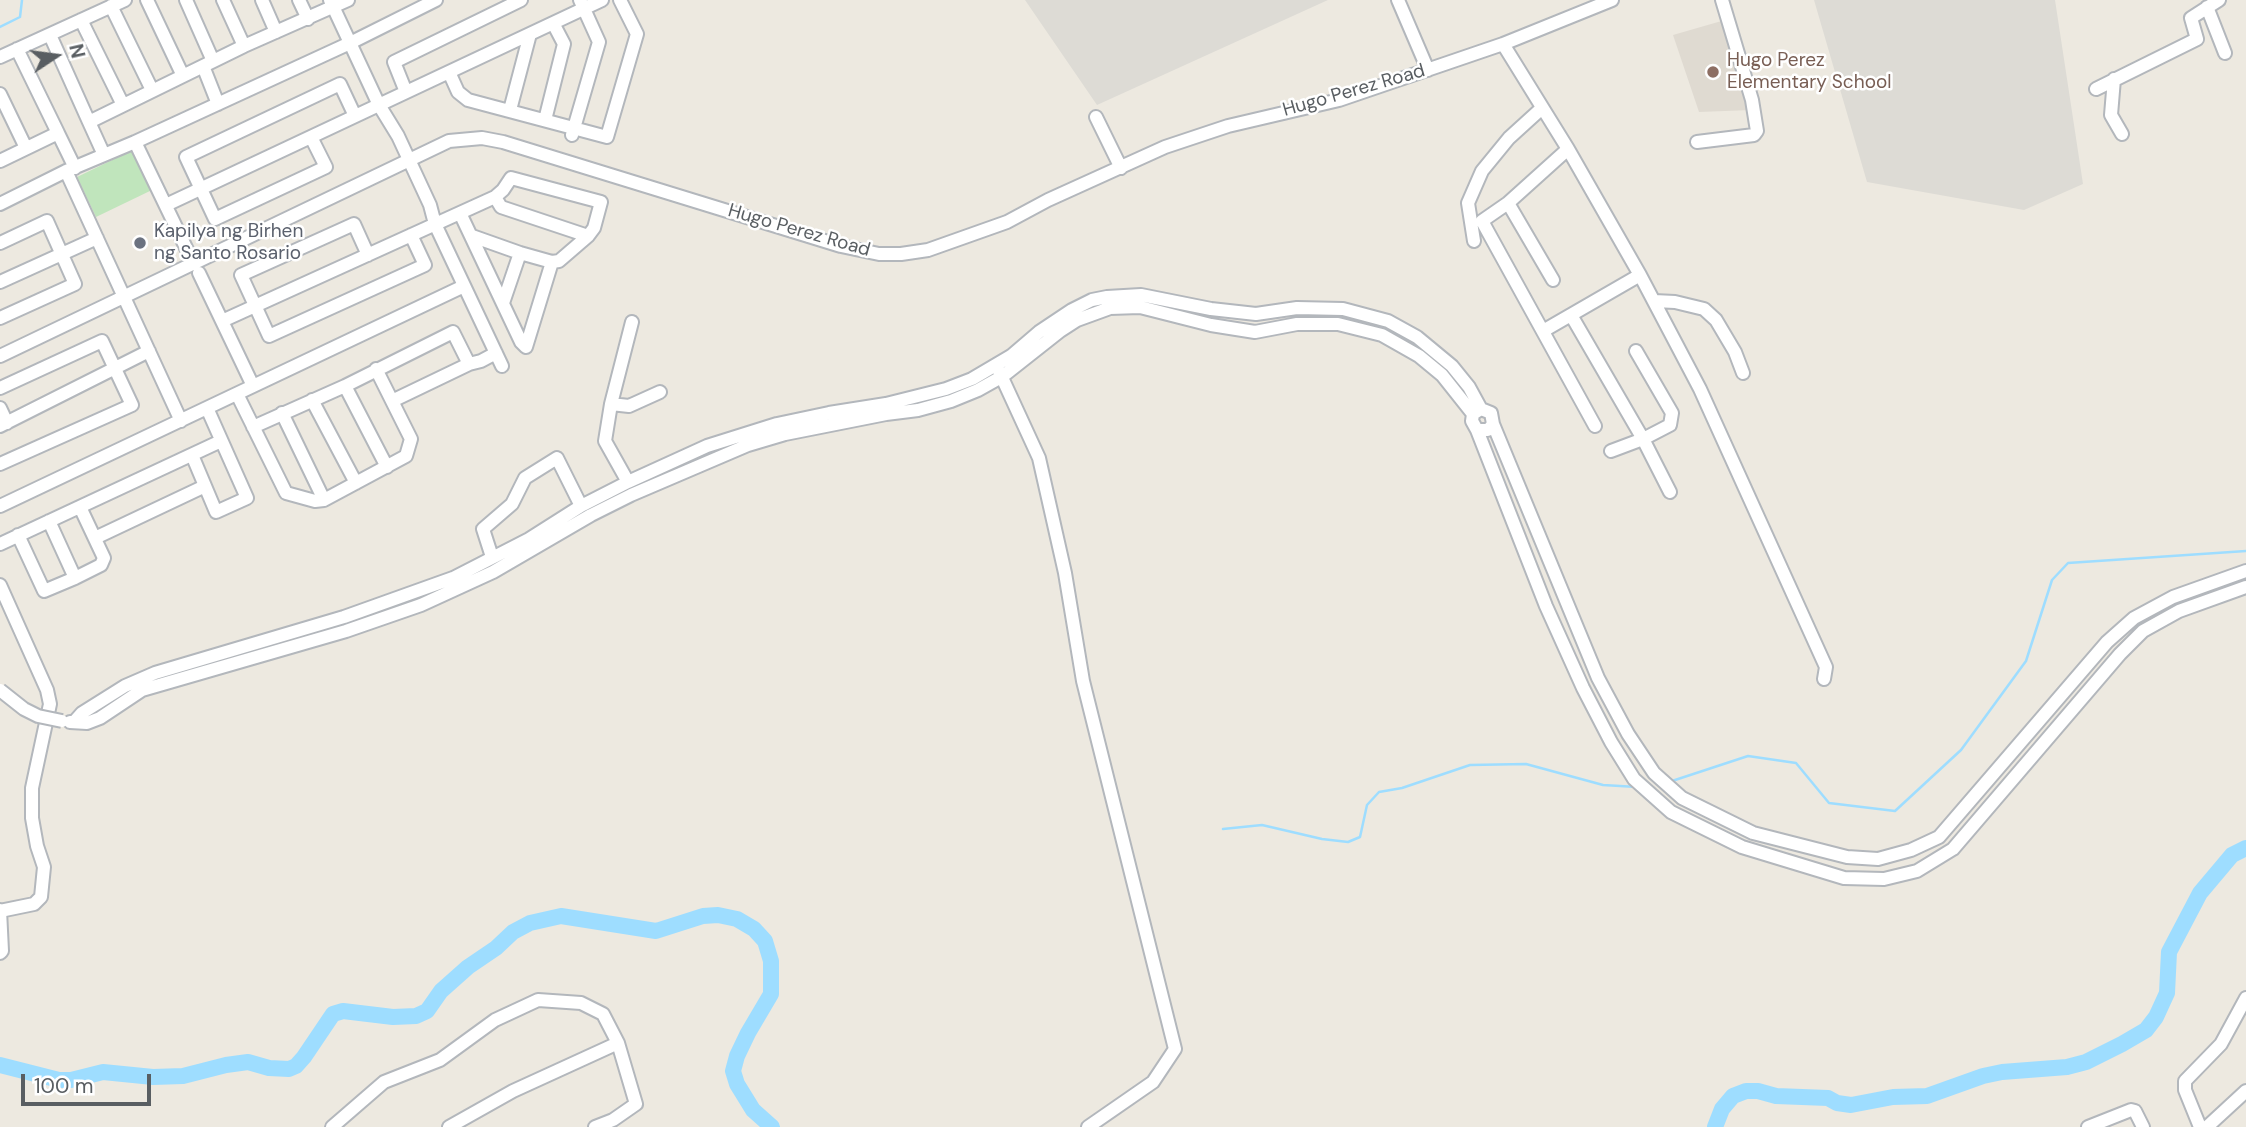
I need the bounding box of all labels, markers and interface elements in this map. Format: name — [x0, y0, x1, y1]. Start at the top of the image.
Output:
north arrow — [21, 21, 91, 91]
text: N — [63, 42, 91, 61]
place label: Hugo Perez Elementary School — [1727, 50, 1891, 94]
street label: Hugo Perez Road — [1280, 60, 1428, 122]
marker: Hugo Perez Elementary School — [1705, 64, 1721, 80]
street label: Hugo Perez Road — [725, 200, 873, 262]
place label: Kapilya ng Birhen ng Santo Rosario — [154, 221, 303, 265]
marker: Kapilya ng Birhen ng Santo Rosario — [132, 235, 148, 251]
scale bar — [24, 1060, 154, 1104]
text: 100 m — [34, 1072, 94, 1100]

